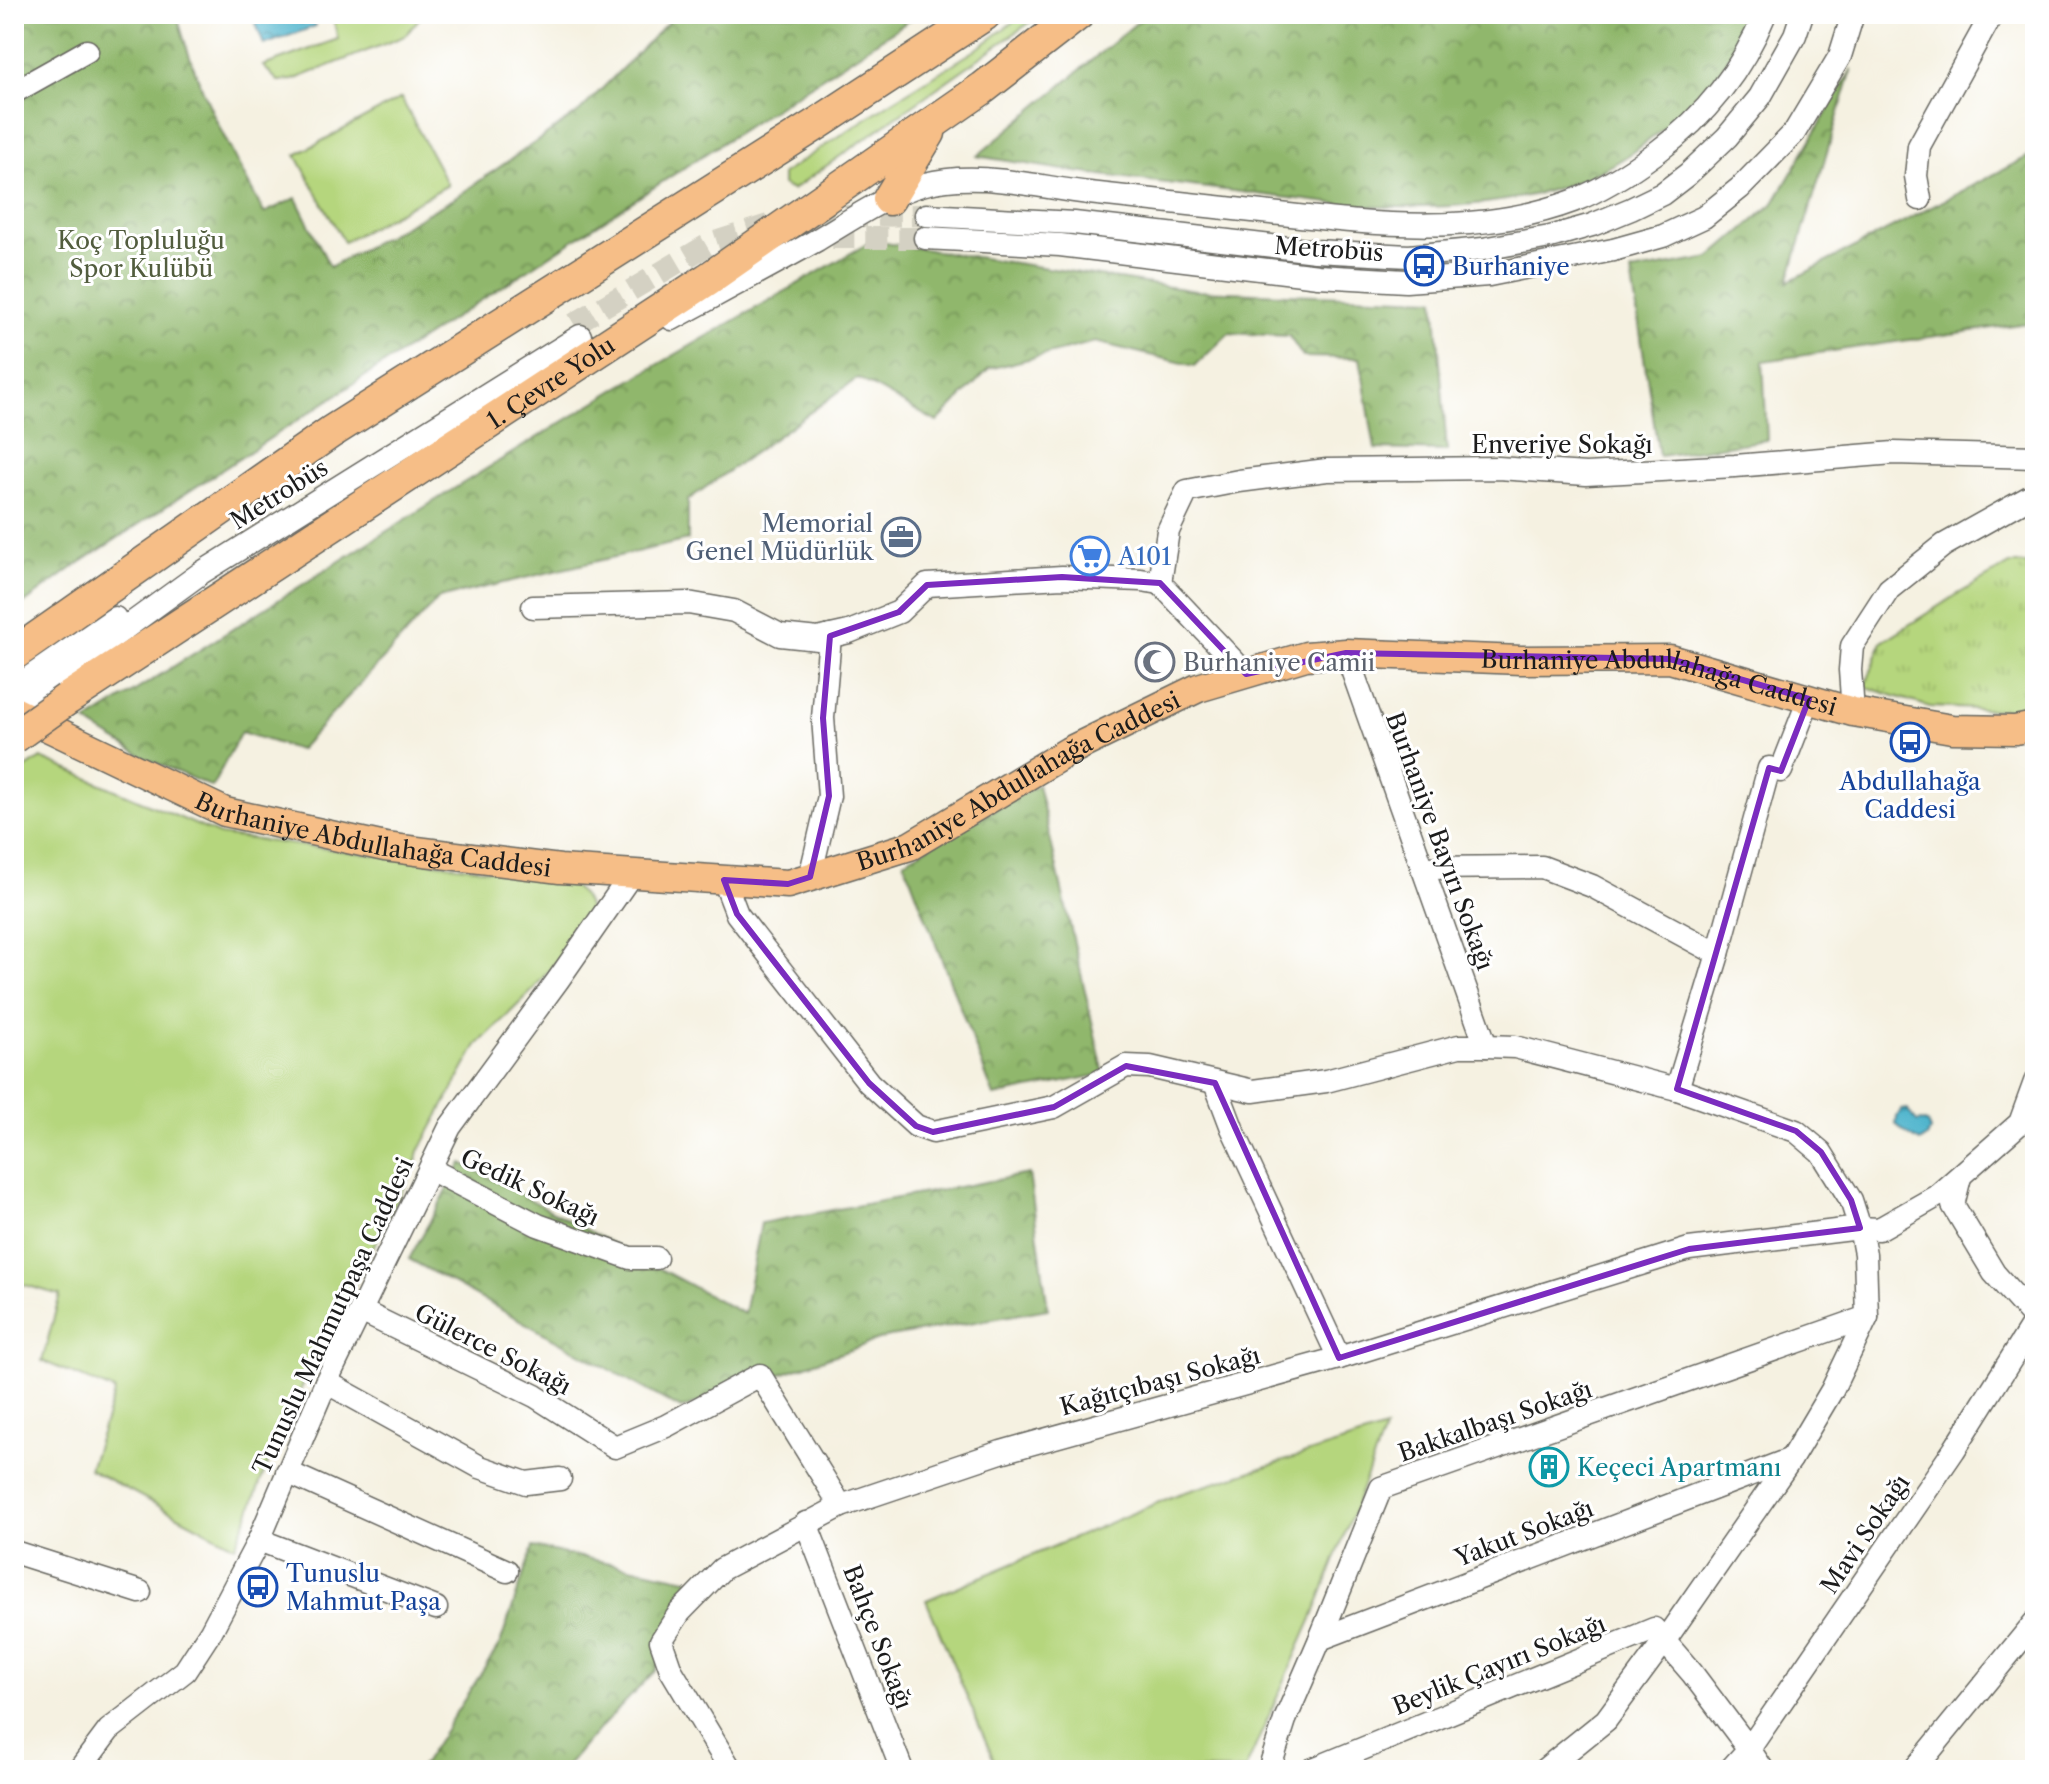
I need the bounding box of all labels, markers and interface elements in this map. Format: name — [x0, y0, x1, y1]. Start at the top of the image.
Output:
park label: Koç Topluluğu Spor Kulübü — [57, 226, 225, 283]
street label: Metrobüs — [1273, 231, 1385, 267]
bus stop icon: Burhaniye — [1403, 245, 1445, 287]
place label: Burhaniye — [1452, 252, 1570, 281]
street label: 1. Çevre Yolu — [481, 330, 620, 435]
street label: Enveriye Sokağı — [1471, 430, 1653, 459]
street label: Metrobüs — [225, 453, 333, 535]
place label: Memorial Genel Müdürlük — [685, 509, 874, 566]
office icon: Memorial Genel Müdürlük — [880, 516, 922, 558]
supermarket icon: A101 — [1069, 535, 1111, 577]
place label: A101 — [1117, 542, 1171, 571]
mosque icon: Burhaniye Camii — [1134, 641, 1176, 683]
street label: Burhaniye Abdullahağa Caddesi — [1480, 644, 1840, 721]
place label: Burhaniye Camii — [1183, 648, 1375, 677]
street label: Burhaniye Abdullahağa Caddesi — [853, 685, 1185, 876]
street label: Burhaniye Bayırı Sokağı — [1380, 708, 1500, 974]
bus stop icon: Abdullahağa Caddesi — [1889, 721, 1931, 763]
place label: Abdullahağa Caddesi — [1838, 767, 1981, 824]
street label: Burhaniye Abdullahağa Caddesi — [191, 786, 553, 882]
street label: Gedik Sokağı — [456, 1142, 604, 1232]
street label: Tunuslu Mahmutpaşa Caddesi — [247, 1153, 419, 1479]
street label: Gülerce Sokağı — [410, 1297, 576, 1401]
street label: Kağıtçıbaşı Sokağı — [1057, 1340, 1263, 1422]
street label: Bakkalbaşı Sokağı — [1394, 1374, 1596, 1468]
building icon: Keçeci Apartmanı — [1528, 1446, 1570, 1488]
place label: Keçeci Apartmanı — [1577, 1453, 1781, 1482]
street label: Mavi Sokağı — [1814, 1469, 1916, 1599]
street label: Yakut Sokağı — [1450, 1493, 1597, 1573]
place label: Tunuslu Mahmut Paşa — [286, 1559, 441, 1616]
street label: Bahçe Sokağı — [837, 1561, 919, 1713]
bus stop icon: Tunuslu Mahmut Paşa — [237, 1566, 279, 1608]
street label: Beylik Çayırı Sokağı — [1388, 1609, 1610, 1721]

